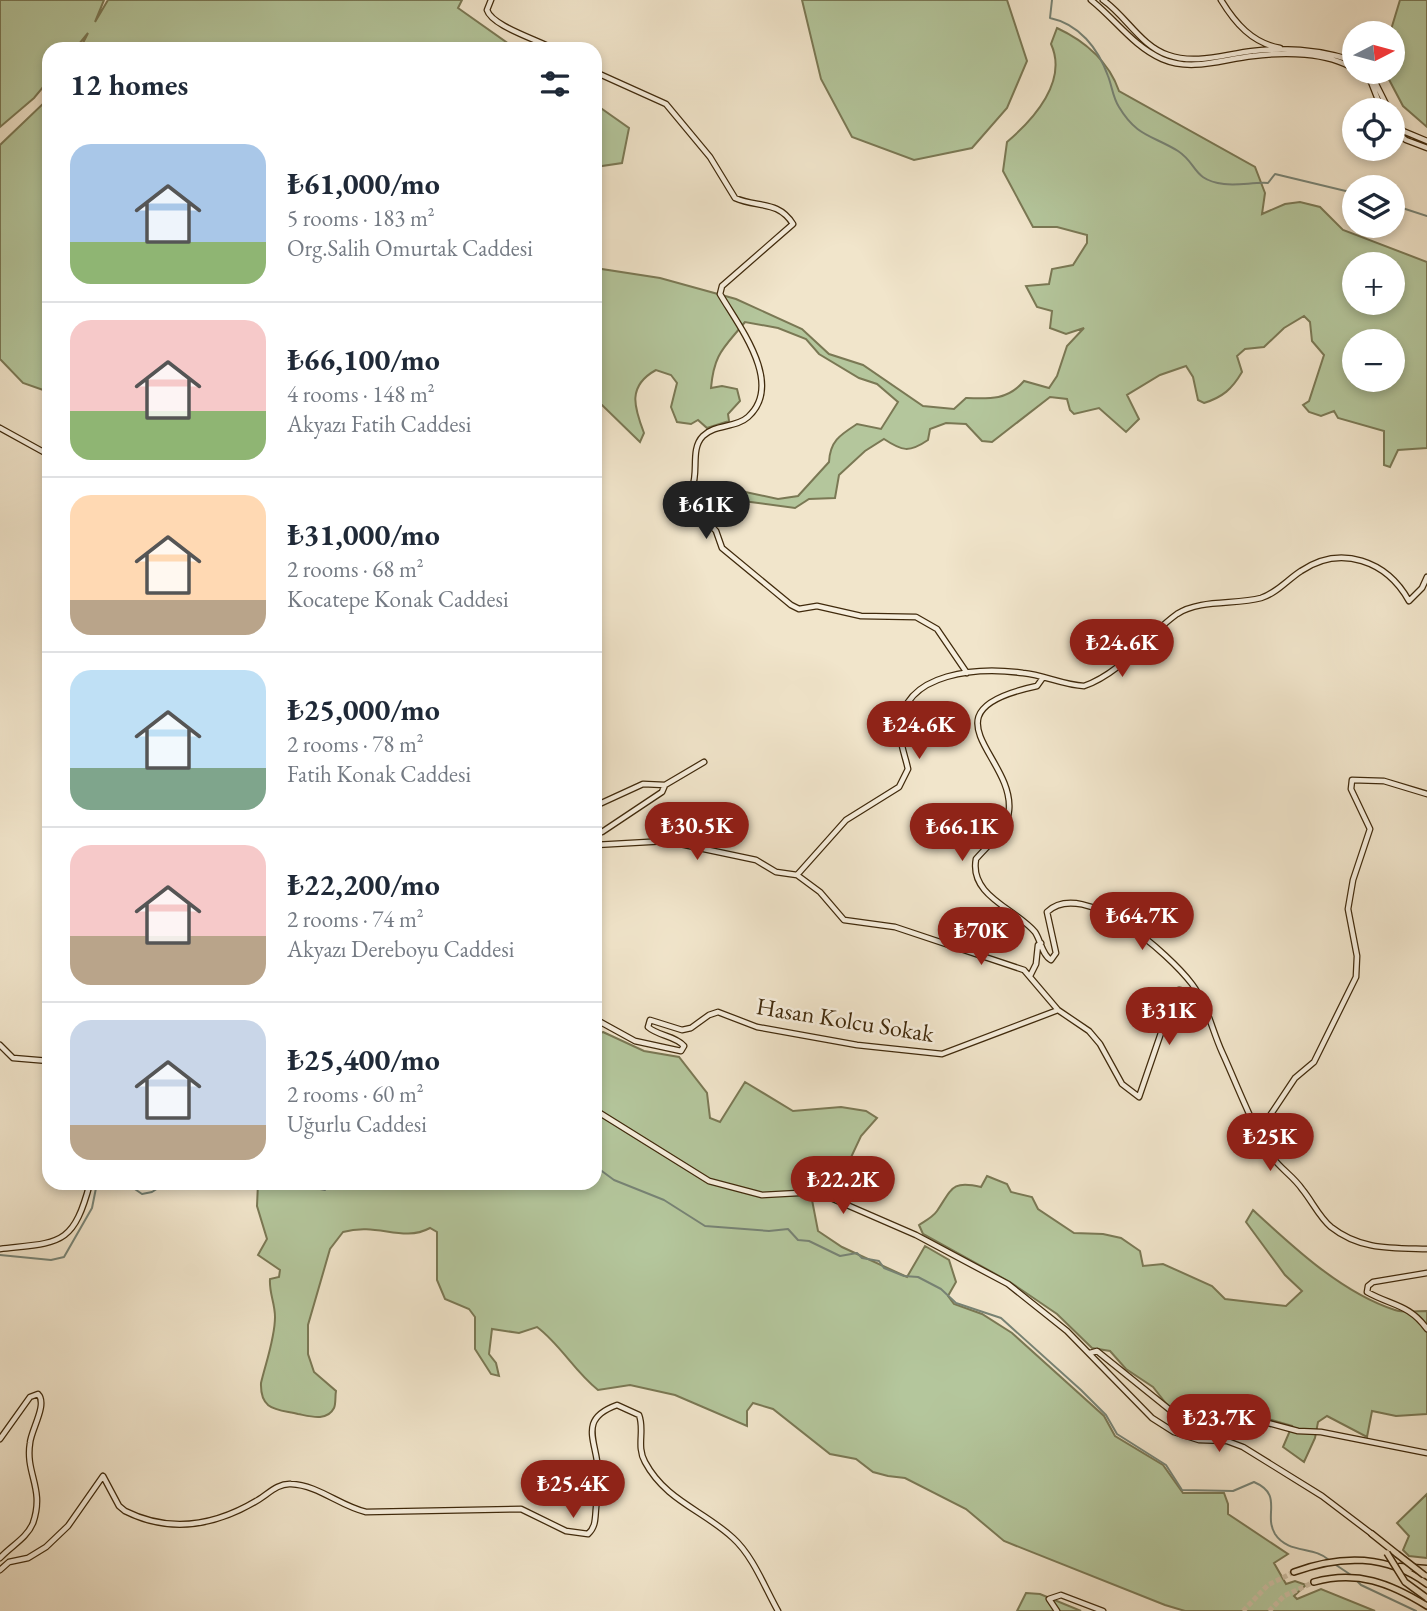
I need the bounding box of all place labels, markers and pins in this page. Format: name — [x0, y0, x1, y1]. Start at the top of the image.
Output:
pin: ₺61K — [665, 482, 747, 541]
pin: ₺24.6K — [1065, 620, 1179, 679]
pin: ₺24.6K — [862, 702, 976, 761]
pin: ₺30.5K — [640, 802, 754, 862]
pin: ₺66.1K — [905, 804, 1019, 863]
pin: ₺64.7K — [1085, 892, 1199, 952]
pin: ₺70K — [940, 908, 1022, 967]
pin: ₺31K — [1128, 988, 1210, 1047]
pin: ₺25K — [1229, 1114, 1311, 1173]
pin: ₺22.2K — [786, 1156, 900, 1216]
pin: ₺23.7K — [1162, 1394, 1276, 1454]
pin: ₺25.4K — [516, 1460, 630, 1520]

